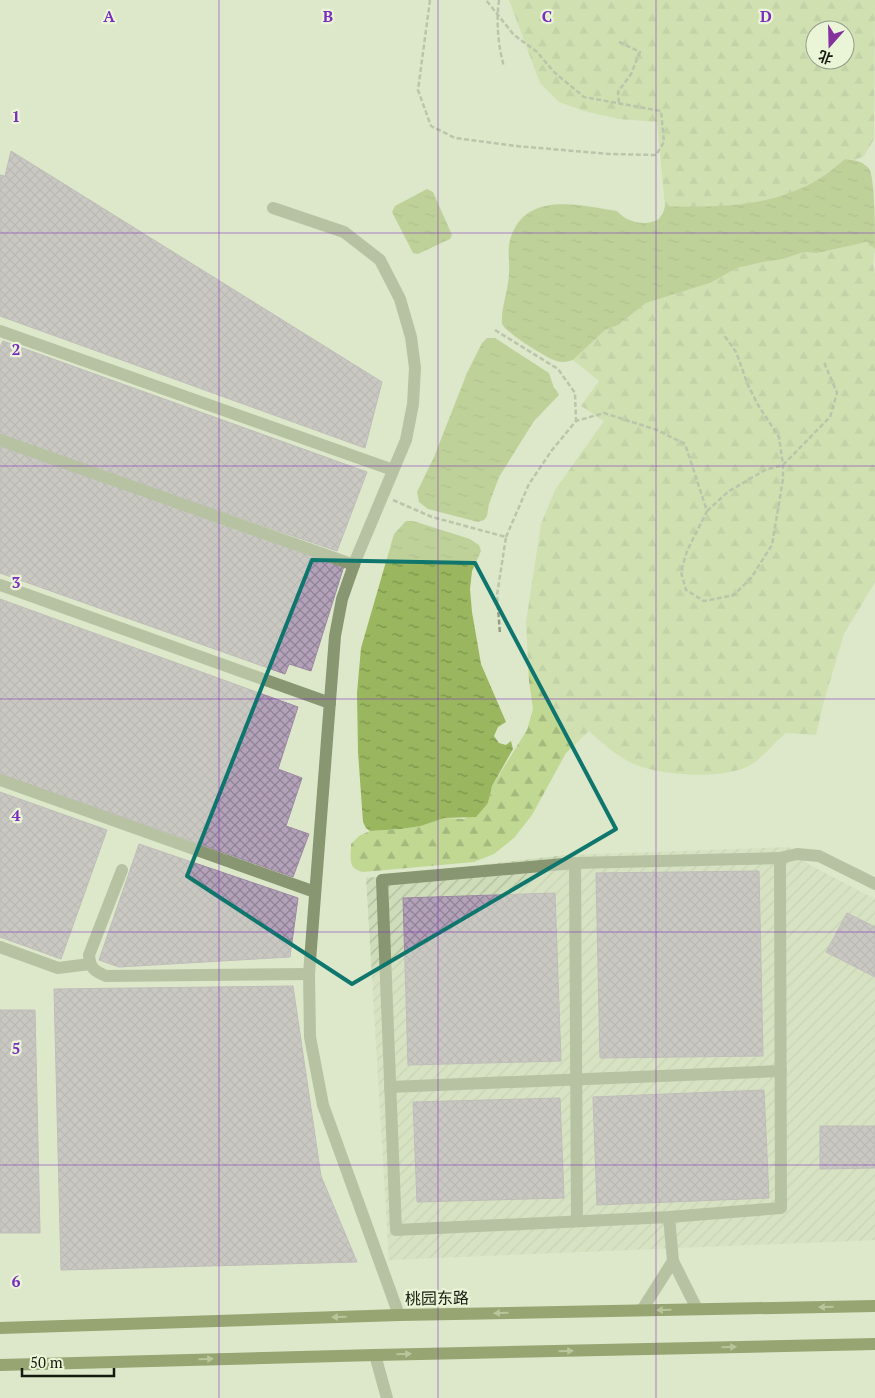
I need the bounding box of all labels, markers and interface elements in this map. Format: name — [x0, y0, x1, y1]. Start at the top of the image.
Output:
text: A — [103, 5, 115, 27]
text: B — [323, 5, 333, 27]
text: C — [542, 5, 552, 27]
text: D — [760, 5, 772, 27]
north arrow — [805, 20, 855, 70]
text: 北 — [816, 46, 835, 69]
text: 1 — [11, 105, 21, 127]
text: 2 — [11, 338, 21, 360]
text: 3 — [11, 571, 21, 593]
text: 4 — [11, 804, 21, 826]
text: 5 — [11, 1037, 21, 1059]
text: 6 — [11, 1270, 21, 1292]
street label: 桃园东路 — [405, 1286, 469, 1310]
one-way arrow — [818, 1303, 834, 1311]
one-way arrow — [656, 1306, 672, 1314]
one-way arrow — [493, 1309, 509, 1317]
one-way arrow — [331, 1313, 347, 1321]
one-way arrow — [721, 1343, 737, 1351]
scale bar — [22, 1346, 115, 1378]
one-way arrow — [558, 1346, 574, 1354]
one-way arrow — [396, 1350, 412, 1358]
text: 50 m — [30, 1352, 63, 1372]
one-way arrow — [198, 1355, 214, 1363]

